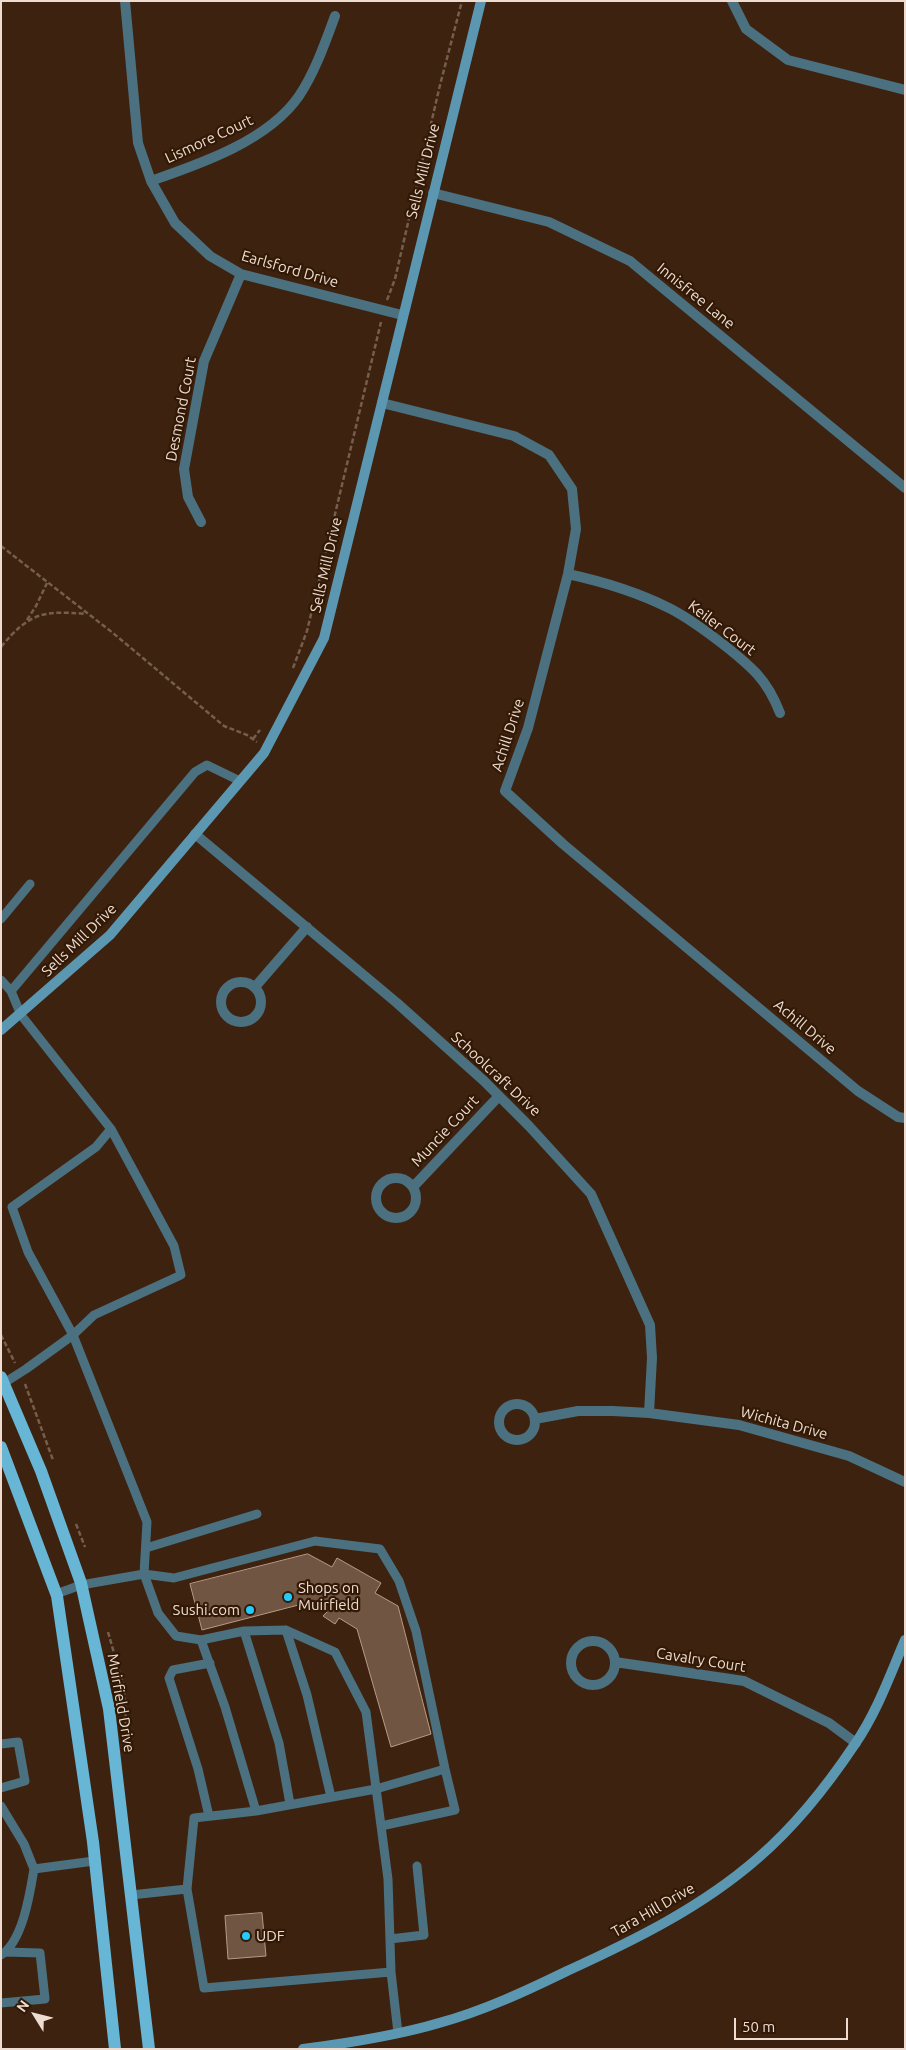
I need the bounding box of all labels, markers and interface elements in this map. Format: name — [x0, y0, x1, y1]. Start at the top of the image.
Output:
street label: Lismore Court — [162, 111, 256, 167]
street label: Sells Mill Drive — [402, 122, 444, 220]
street label: Earlsford Drive — [239, 247, 341, 291]
street label: Innisfree Lane — [654, 259, 738, 333]
street label: Desmond Court — [162, 355, 200, 463]
street label: Sells Mill Drive — [306, 516, 346, 614]
street label: Keiler Court — [685, 597, 759, 659]
street label: Achill Drive — [488, 696, 528, 774]
street label: Sells Mill Drive — [38, 900, 120, 980]
street label: Achill Drive — [770, 996, 840, 1058]
street label: Schoolcraft Drive — [448, 1028, 544, 1120]
street label: Muncie Court — [408, 1092, 482, 1170]
street label: Wichita Drive — [738, 1403, 830, 1443]
place label: Shops on Muirfield — [298, 1579, 359, 1614]
marker: Shops on Muirfield — [282, 1591, 294, 1603]
place label: Sushi.com — [173, 1601, 240, 1619]
marker: Sushi.com — [244, 1604, 256, 1616]
street label: Cavalry Court — [655, 1644, 747, 1676]
street label: Muirfield Drive — [103, 1652, 139, 1754]
street label: Tara Hill Drive — [608, 1879, 698, 1941]
place label: UDF — [256, 1927, 285, 1945]
marker: UDF — [240, 1930, 252, 1942]
north arrow — [10, 1990, 60, 2040]
text: N — [13, 1997, 32, 2015]
scale bar — [736, 2008, 850, 2040]
text: 50 m — [742, 2018, 775, 2035]

